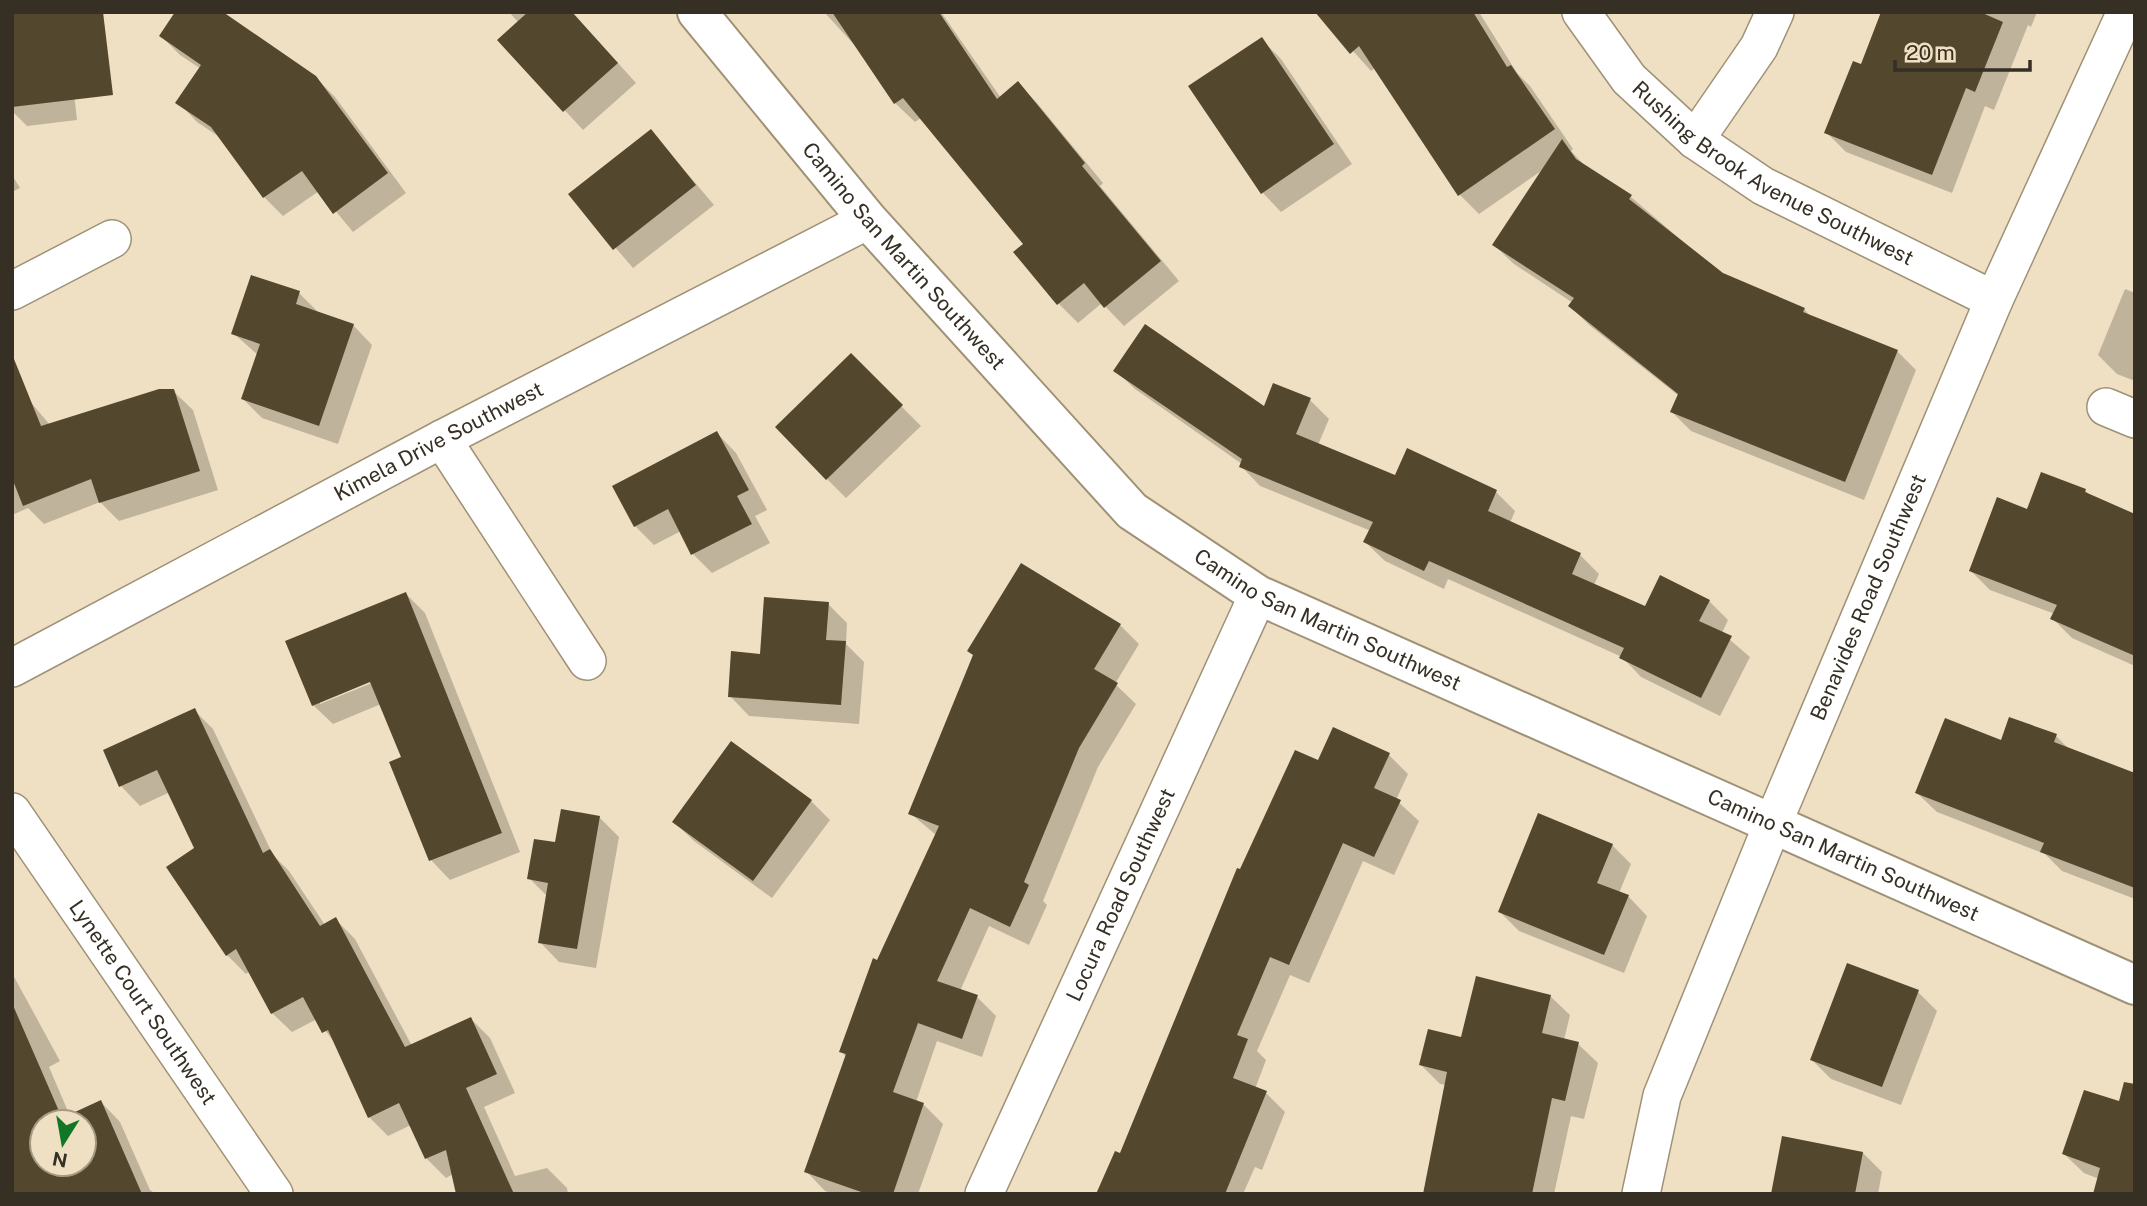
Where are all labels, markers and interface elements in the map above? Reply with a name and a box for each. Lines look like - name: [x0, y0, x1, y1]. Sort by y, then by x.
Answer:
- scale bar: [1895, 28, 2030, 72]
- text: 20 m: [1906, 40, 1955, 65]
- street label: Rushing Brook Avenue Southwest: [1627, 76, 1918, 270]
- street label: Camino San Martin Southwest: [797, 137, 1011, 375]
- street label: Kimela Drive Southwest: [330, 376, 547, 506]
- street label: Benavides Road Southwest: [1805, 470, 1931, 724]
- street label: Camino San Martin Southwest: [1190, 543, 1465, 696]
- street label: Camino San Martin Southwest: [1704, 783, 1983, 926]
- street label: Locura Road Southwest: [1061, 784, 1180, 1005]
- street label: Lynette Court Southwest: [64, 895, 222, 1109]
- north arrow: [28, 1108, 98, 1178]
- text: N: [50, 1147, 69, 1172]

